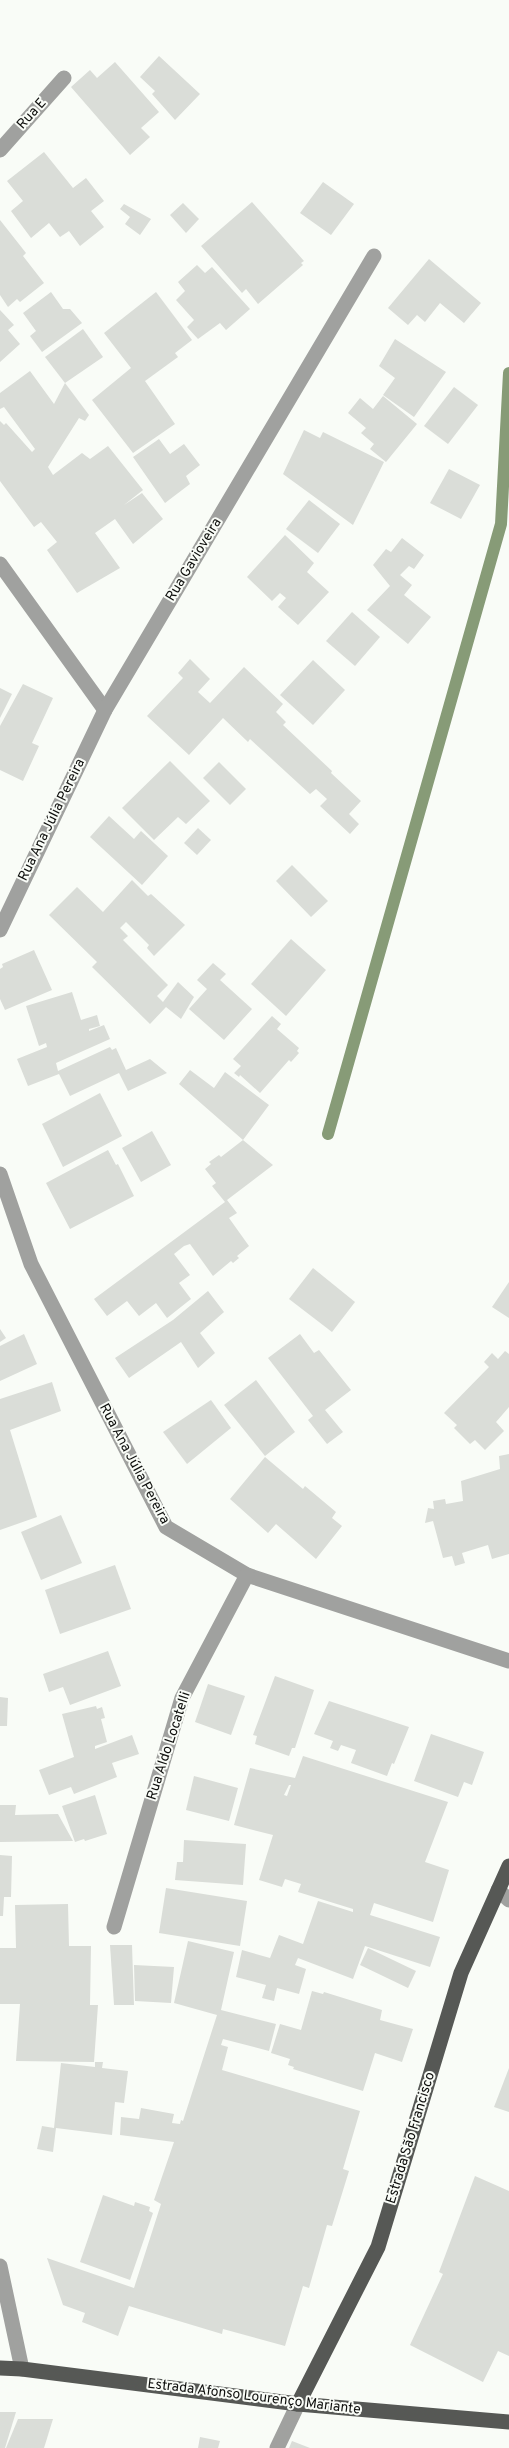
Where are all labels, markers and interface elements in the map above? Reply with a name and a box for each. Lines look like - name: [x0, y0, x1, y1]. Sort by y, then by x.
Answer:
- street label: Rua E: [14, 95, 50, 133]
- street label: Rua Gavioveira: [163, 515, 225, 605]
- street label: Rua Ana Júlia Pereira: [15, 756, 89, 884]
- street label: Rua Ana Júlia Pereira: [95, 1401, 173, 1527]
- street label: Rua Aldo Locatelli: [143, 1690, 195, 1802]
- street label: Estrada São Francisco: [383, 2070, 439, 2206]
- street label: Estrada Afonso Lourenço Mariante: [146, 2375, 362, 2419]

